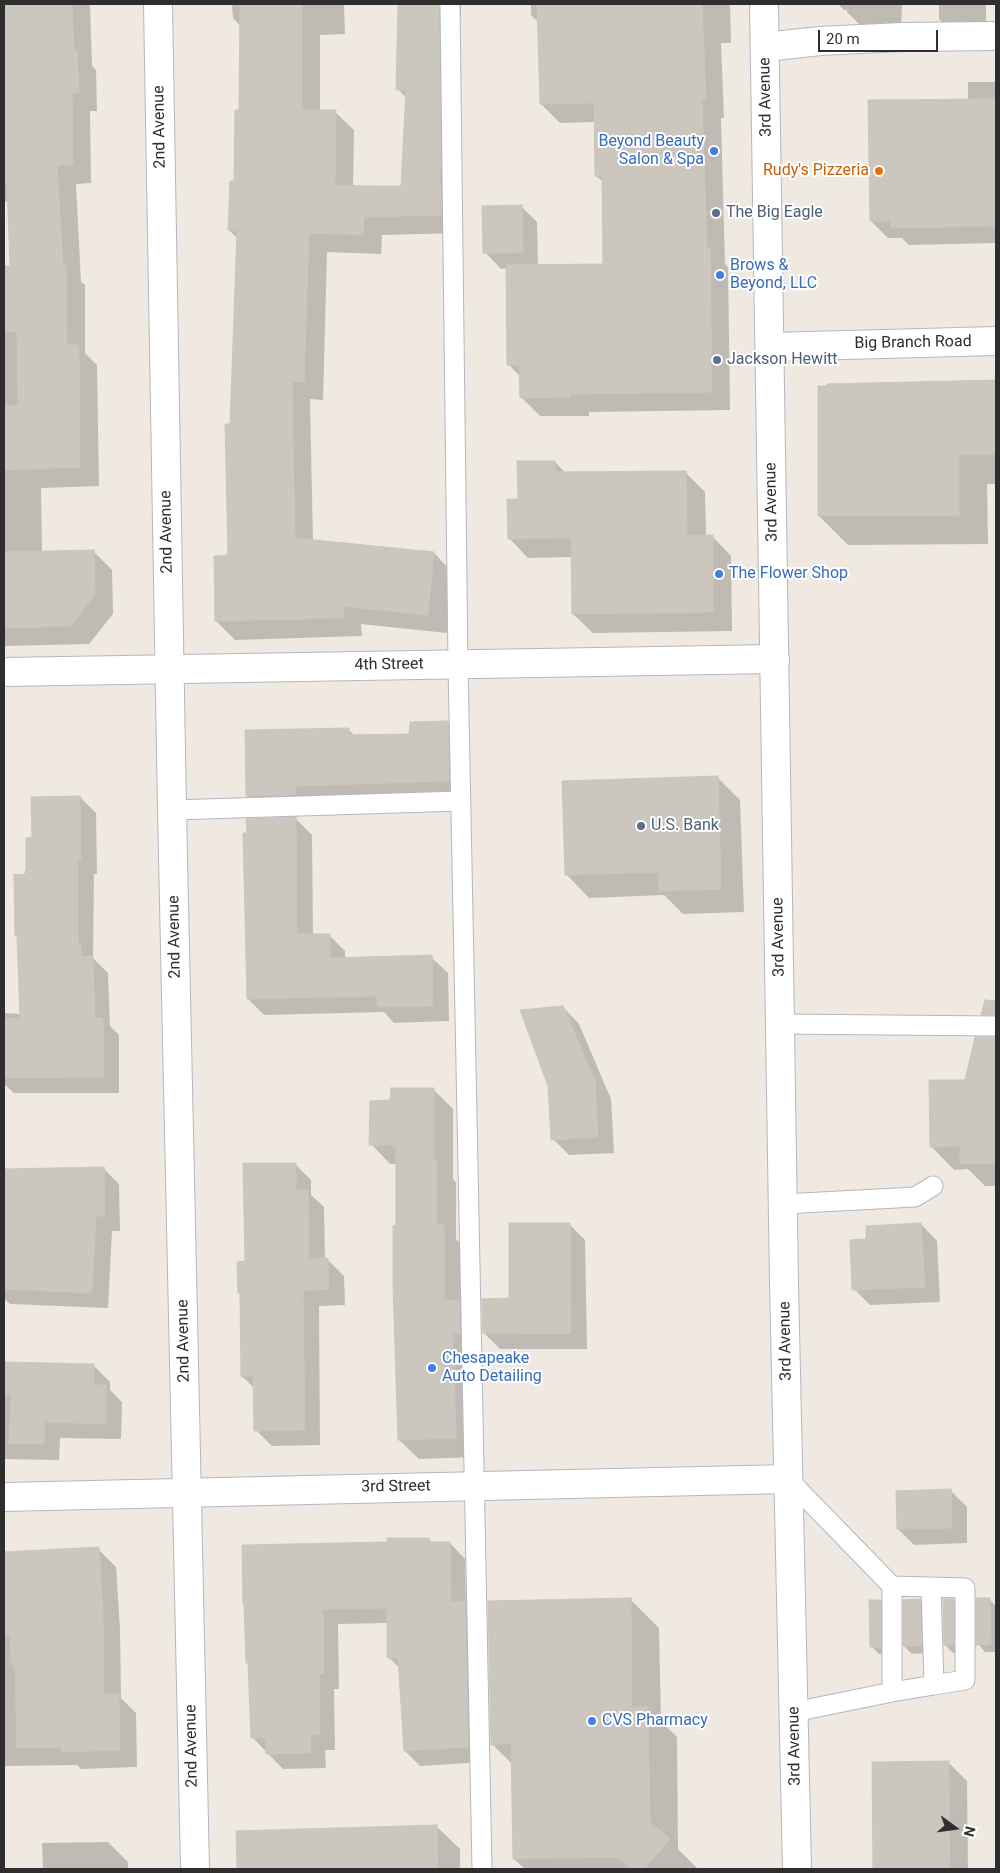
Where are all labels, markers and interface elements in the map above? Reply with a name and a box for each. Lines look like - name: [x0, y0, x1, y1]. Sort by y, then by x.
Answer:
- scale bar: [820, 20, 940, 52]
- text: 20 m: [826, 30, 860, 48]
- street label: 3rd Avenue: [756, 57, 776, 137]
- street label: 2nd Avenue: [150, 85, 170, 169]
- place label: Beyond Beauty Salon & Spa: [598, 132, 704, 170]
- marker: Beyond Beauty Salon & Spa: [708, 145, 720, 157]
- place label: Rudy's Pizzeria: [763, 161, 869, 181]
- marker: Rudy's Pizzeria: [873, 165, 885, 177]
- place label: The Big Eagle: [726, 203, 823, 223]
- marker: The Big Eagle: [710, 207, 722, 219]
- place label: Brows & Beyond, LLC: [730, 256, 817, 294]
- marker: Brows & Beyond, LLC: [714, 269, 726, 281]
- street label: Big Branch Road: [854, 332, 972, 354]
- place label: Jackson Hewitt: [727, 350, 837, 370]
- marker: Jackson Hewitt: [711, 354, 723, 366]
- street label: 3rd Avenue: [762, 462, 782, 542]
- street label: 2nd Avenue: [157, 490, 177, 574]
- place label: The Flower Shop: [729, 564, 848, 584]
- marker: The Flower Shop: [713, 568, 725, 580]
- street label: 4th Street: [354, 655, 424, 675]
- place label: U.S. Bank: [651, 816, 719, 836]
- marker: U.S. Bank: [635, 820, 647, 832]
- street label: 2nd Avenue: [165, 895, 185, 979]
- street label: 3rd Avenue: [769, 897, 789, 977]
- street label: 2nd Avenue: [174, 1299, 194, 1383]
- street label: 3rd Avenue: [776, 1301, 796, 1381]
- place label: Chesapeake Auto Detailing: [442, 1349, 542, 1387]
- marker: Chesapeake Auto Detailing: [426, 1362, 438, 1374]
- street label: 3rd Street: [361, 1477, 431, 1497]
- street label: 2nd Avenue: [182, 1704, 202, 1788]
- street label: 3rd Avenue: [785, 1706, 805, 1786]
- place label: CVS Pharmacy: [602, 1711, 708, 1731]
- marker: CVS Pharmacy: [586, 1715, 598, 1727]
- north arrow: [930, 1803, 980, 1853]
- text: N: [961, 1825, 979, 1838]

